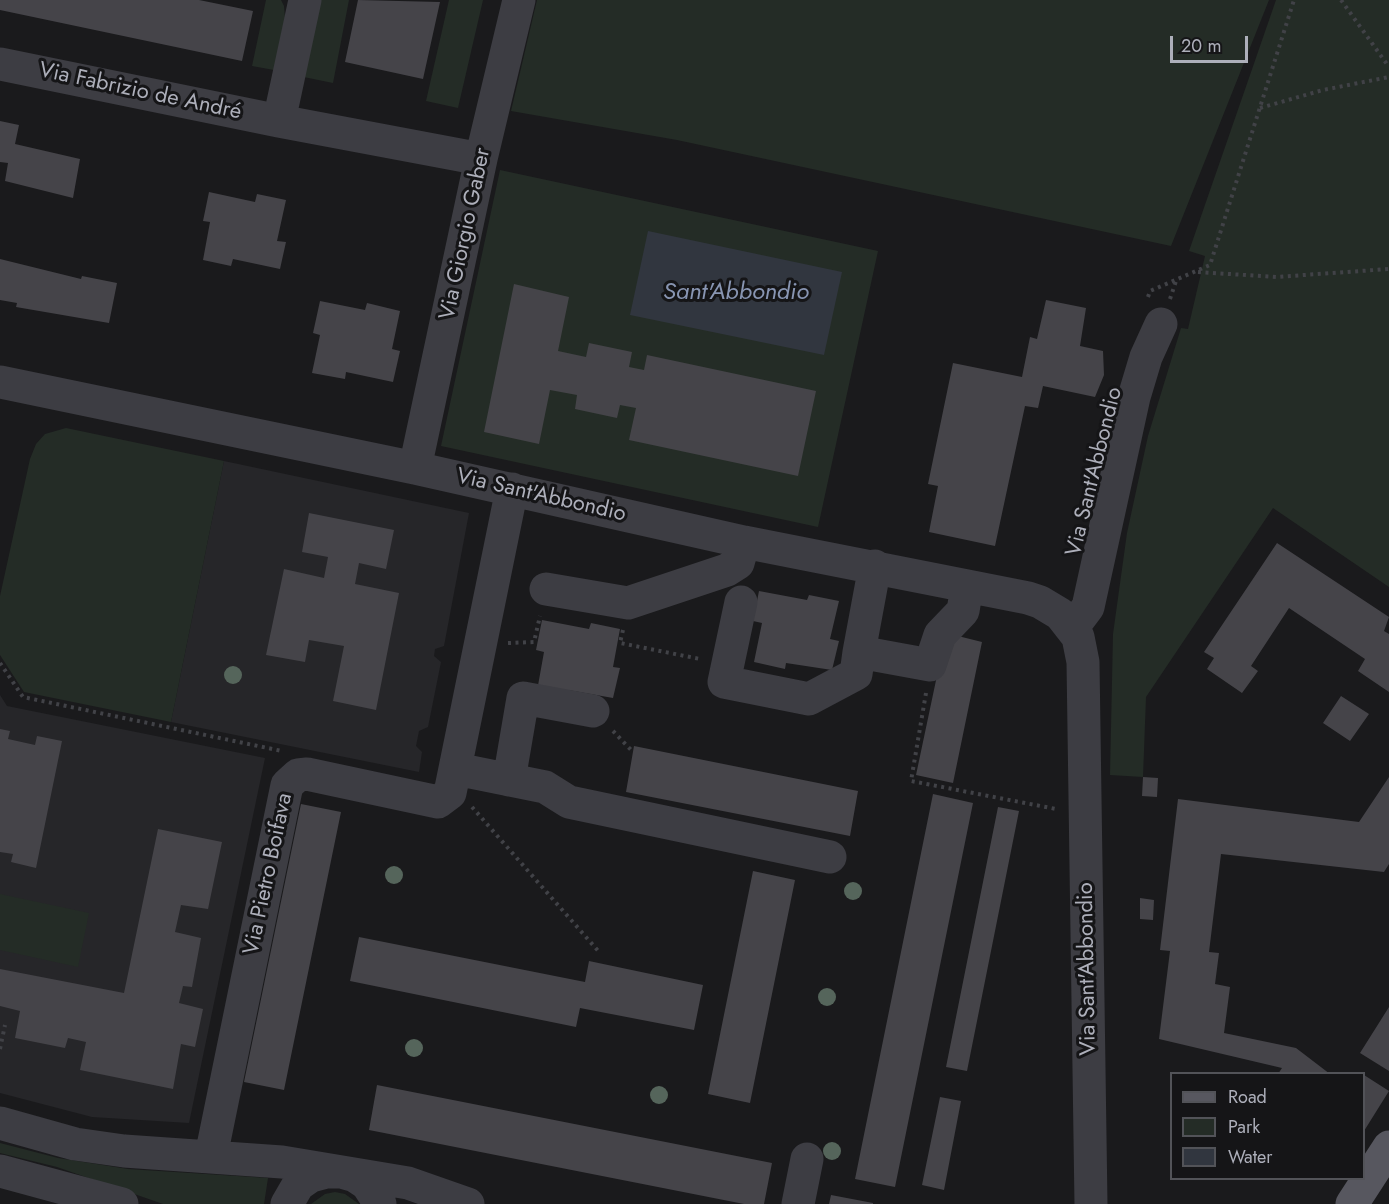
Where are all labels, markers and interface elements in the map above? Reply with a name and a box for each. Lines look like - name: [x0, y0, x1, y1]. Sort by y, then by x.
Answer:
- scale bar: [1173, 24, 1251, 62]
- text: 20 m: [1181, 33, 1221, 59]
- street label: Via Fabrizio de André: [36, 58, 244, 126]
- street label: Via Giorgio Gaber: [435, 146, 497, 322]
- water label: Sant'Abbondio: [663, 279, 809, 307]
- street label: Via Sant'Abbondio: [1061, 385, 1129, 559]
- street label: Via Sant'Abbondio: [454, 464, 628, 528]
- street label: Via Pietro Boifava: [239, 791, 299, 957]
- street label: Via Sant'Abbondio: [1073, 882, 1103, 1056]
- legend: [1170, 1072, 1365, 1180]
- text: Road: [1228, 1084, 1267, 1110]
- text: Park: [1228, 1114, 1260, 1140]
- text: Water: [1228, 1144, 1272, 1170]

